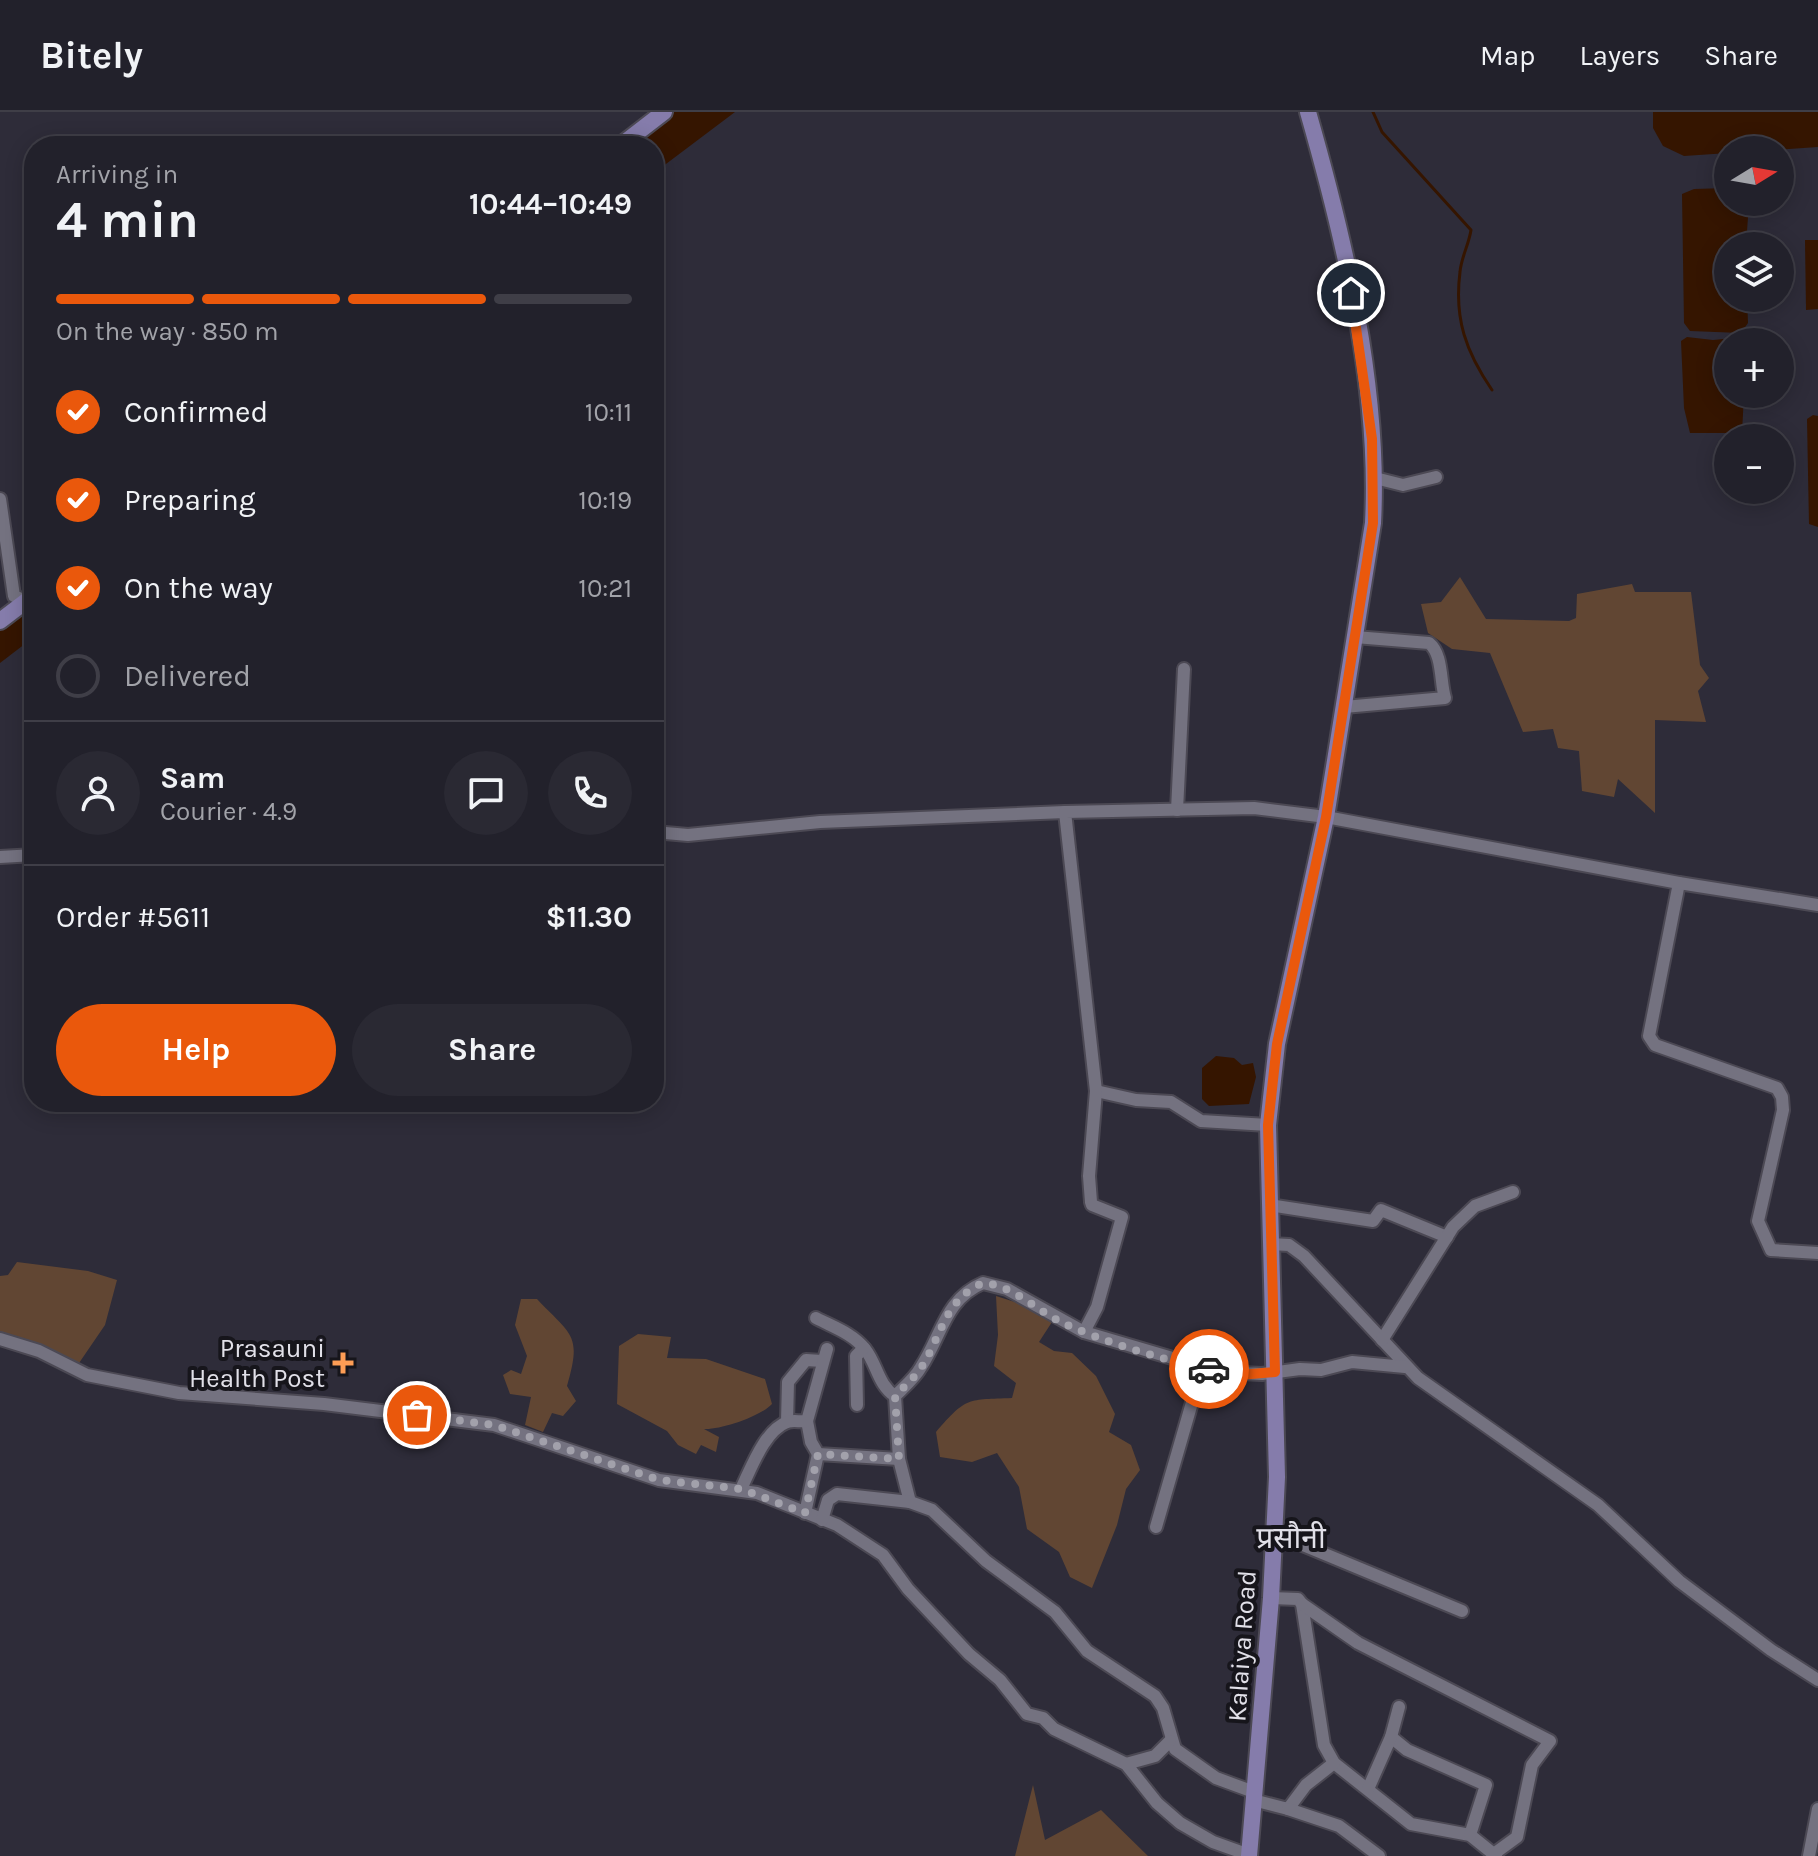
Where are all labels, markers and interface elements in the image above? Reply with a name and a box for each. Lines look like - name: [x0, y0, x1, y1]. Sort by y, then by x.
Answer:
- text: Bitely: [40, 33, 143, 78]
- text: Map: [1480, 39, 1535, 72]
- text: Layers: [1579, 39, 1660, 72]
- text: Share: [1704, 39, 1778, 72]
- north arrow: [1714, 136, 1794, 216]
- map controls: [1714, 136, 1794, 504]
- text: Arriving in: [56, 159, 178, 190]
- text: 10:44–10:49: [469, 186, 632, 222]
- text: 4 min: [56, 189, 199, 250]
- button: layers: [1714, 232, 1794, 312]
- pin: [1317, 259, 1385, 327]
- icon: home: [1329, 271, 1373, 315]
- text: On the way · 850 m: [56, 316, 278, 347]
- button: +: [1714, 328, 1794, 408]
- icon: check: [56, 390, 100, 434]
- text: Confirmed: [124, 394, 268, 430]
- text: 10:11: [585, 397, 632, 428]
- button: −: [1714, 424, 1794, 504]
- icon: check: [56, 478, 100, 522]
- text: Preparing: [124, 482, 256, 518]
- text: 10:19: [578, 485, 632, 516]
- icon: check: [56, 566, 100, 610]
- text: On the way: [124, 570, 273, 606]
- text: 10:21: [578, 573, 632, 604]
- text: Delivered: [124, 658, 251, 694]
- button: person: [56, 751, 140, 835]
- button: chat: [444, 751, 528, 835]
- button: phone: [548, 751, 632, 835]
- text: Sam: [160, 760, 225, 796]
- text: Courier · 4.9: [160, 796, 297, 827]
- text: Order #5611: [56, 899, 210, 935]
- text: $11.30: [546, 899, 632, 935]
- button: Help: [56, 1004, 336, 1096]
- button: Share: [352, 1004, 632, 1096]
- courier: [1169, 1329, 1249, 1409]
- place label: Prasauni Health Post: [189, 1333, 325, 1394]
- icon: car: [1187, 1347, 1231, 1391]
- marker: Prasauni Health Post: [332, 1352, 354, 1374]
- pin: [383, 1381, 451, 1449]
- icon: bag: [395, 1393, 439, 1437]
- district label: प्रसौनी: [1256, 1520, 1327, 1556]
- street label: Kalaiya Road: [1221, 1569, 1263, 1723]

